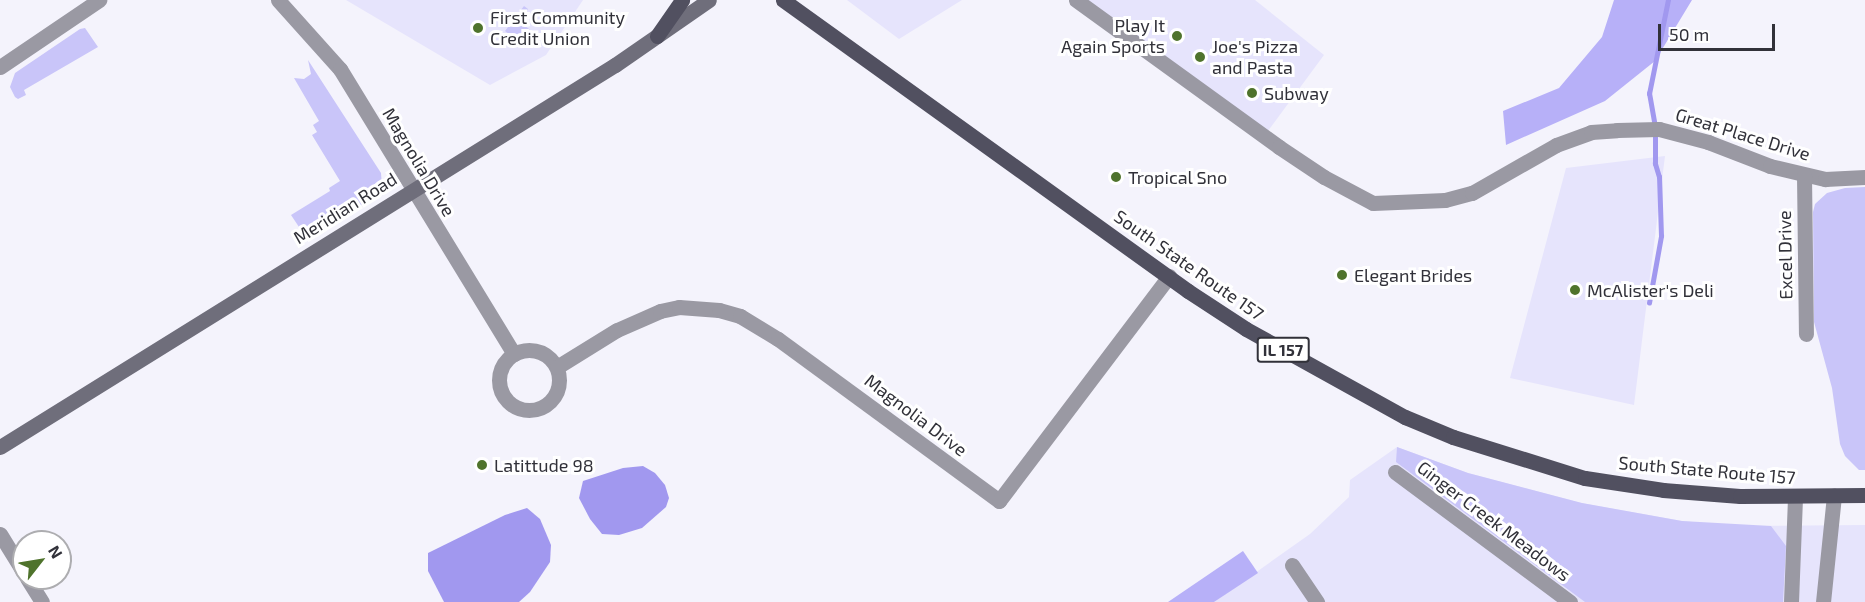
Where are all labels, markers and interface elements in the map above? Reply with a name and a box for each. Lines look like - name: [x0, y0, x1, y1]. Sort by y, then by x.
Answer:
- place label: First Community Credit Union: [490, 7, 625, 50]
- scale bar: [1661, 12, 1778, 50]
- place label: Play It Again Sports: [1061, 15, 1165, 57]
- marker: First Community Credit Union: [471, 21, 485, 35]
- text: 50 m: [1669, 23, 1709, 45]
- marker: Play It Again Sports: [1170, 29, 1184, 43]
- place label: Joe's Pizza and Pasta: [1212, 36, 1298, 78]
- marker: Joe's Pizza and Pasta: [1193, 50, 1207, 64]
- place label: Subway: [1264, 82, 1329, 104]
- marker: Subway: [1245, 86, 1259, 100]
- street label: Great Place Drive: [1673, 103, 1813, 165]
- street label: Magnolia Drive: [378, 104, 460, 220]
- place label: Tropical Sno: [1128, 166, 1228, 188]
- street label: Meridian Road: [289, 168, 401, 248]
- marker: Tropical Sno: [1109, 170, 1123, 184]
- street label: South State Route 157: [1110, 205, 1268, 325]
- street label: Excel Drive: [1773, 210, 1797, 300]
- place label: Elegant Brides: [1354, 264, 1472, 286]
- marker: Elegant Brides: [1335, 268, 1349, 282]
- place label: McAlister's Deli: [1587, 279, 1714, 301]
- marker: McAlister's Deli: [1568, 283, 1582, 297]
- road number: IL 157: [1256, 337, 1310, 363]
- street label: Magnolia Drive: [860, 369, 972, 461]
- street label: South State Route 157: [1618, 452, 1796, 488]
- place label: Latittude 98: [494, 454, 594, 476]
- street label: Ginger Creek Meadows: [1413, 456, 1575, 586]
- marker: Latittude 98: [475, 458, 489, 472]
- north arrow: [12, 530, 72, 590]
- text: N: [45, 542, 67, 561]

